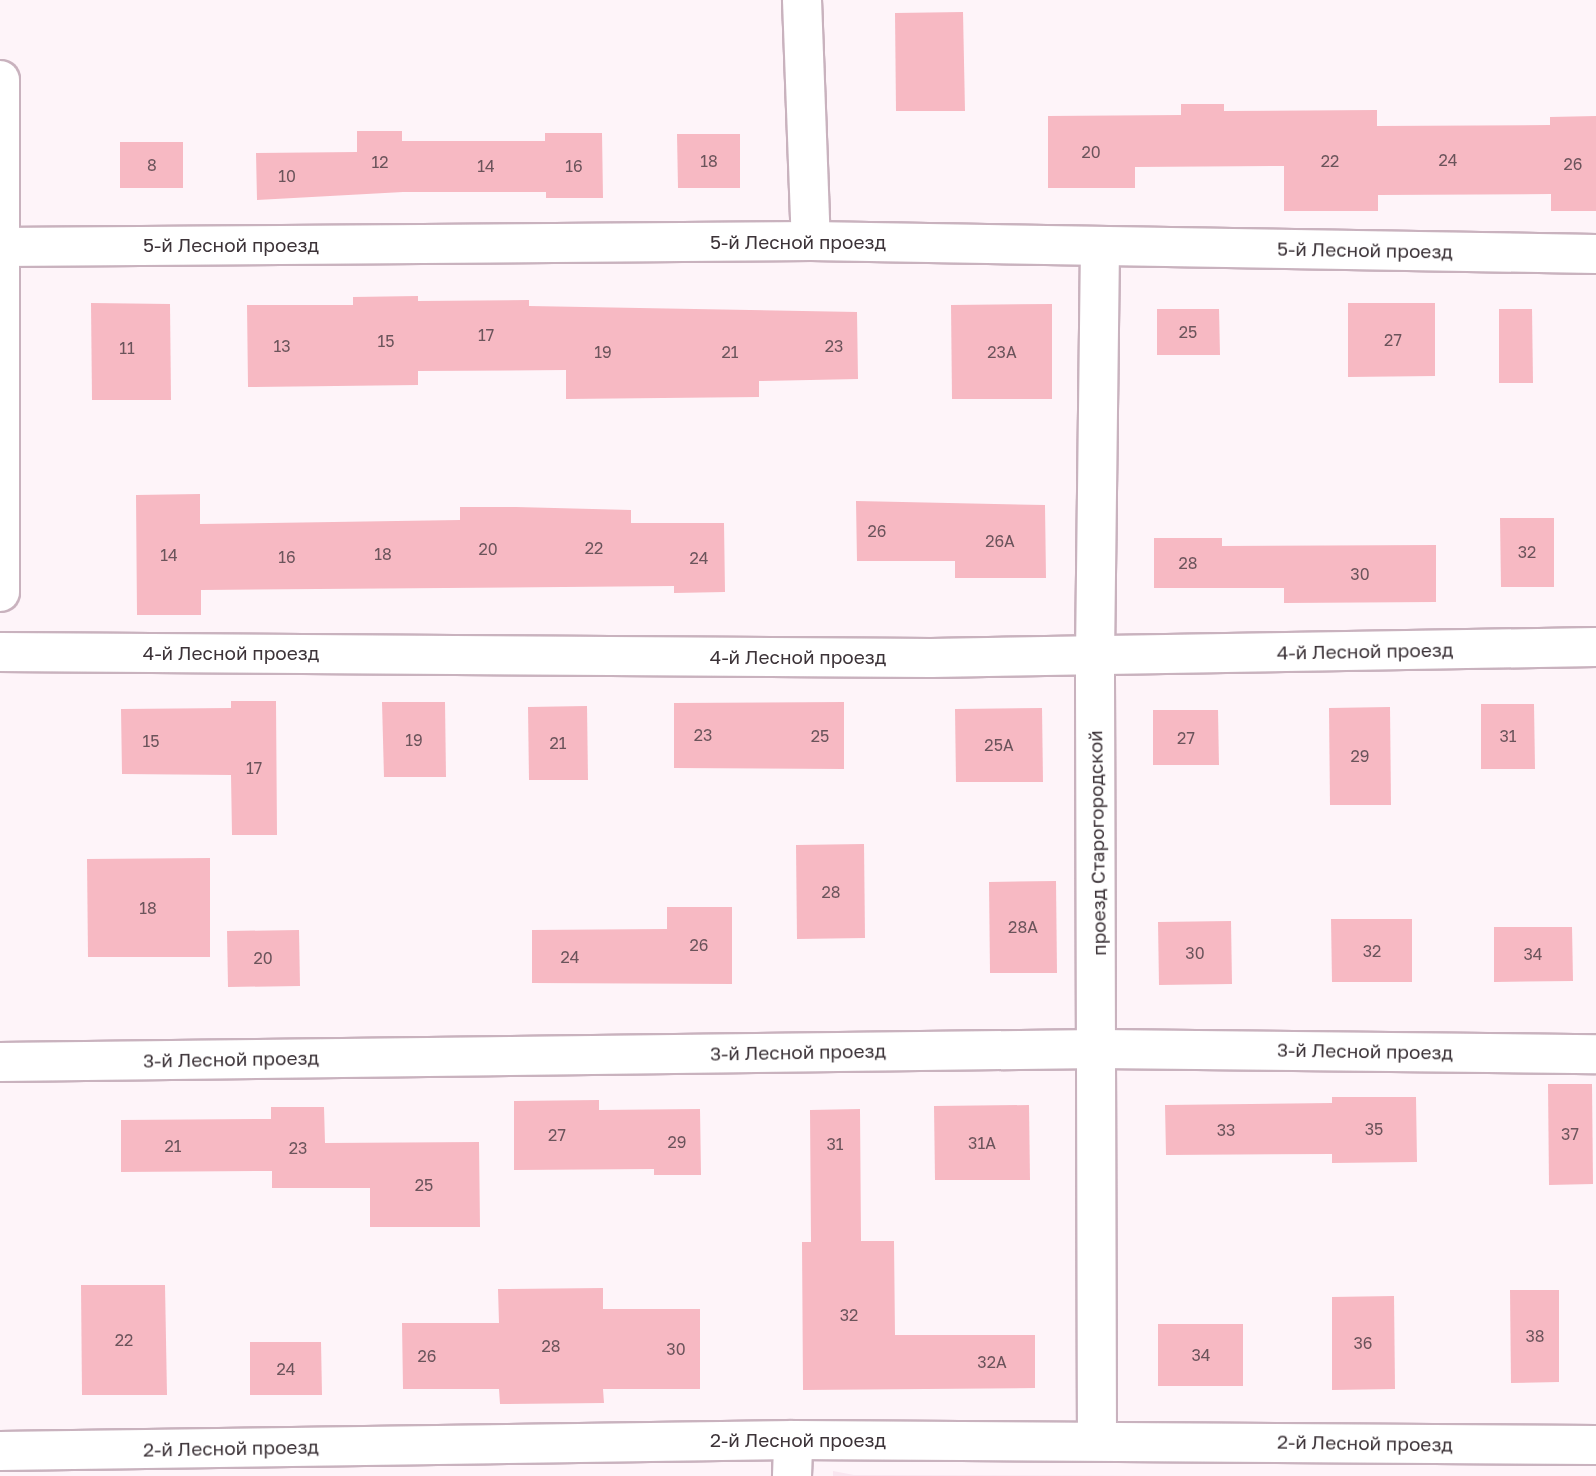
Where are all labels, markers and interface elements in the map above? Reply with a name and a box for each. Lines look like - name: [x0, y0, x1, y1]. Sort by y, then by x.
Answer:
- house number: 20: [1081, 142, 1101, 162]
- house number: 24: [1438, 150, 1458, 170]
- house number: 18: [700, 151, 718, 171]
- house number: 22: [1321, 151, 1339, 171]
- house number: 12: [371, 152, 389, 172]
- house number: 26: [1564, 154, 1582, 174]
- house number: 8: [147, 155, 157, 175]
- house number: 14: [477, 156, 495, 176]
- house number: 16: [565, 156, 583, 176]
- house number: 10: [278, 166, 296, 186]
- street label: 5-й Лесной проезд: [710, 231, 886, 253]
- street label: 5-й Лесной проезд: [143, 234, 319, 256]
- street label: 5-й Лесной проезд: [1277, 237, 1453, 263]
- house number: 25: [1179, 322, 1197, 342]
- house number: 17: [478, 325, 494, 345]
- house number: 27: [1384, 330, 1402, 350]
- house number: 15: [377, 331, 395, 351]
- house number: 13: [273, 336, 291, 356]
- house number: 23: [825, 336, 843, 356]
- house number: 11: [119, 338, 135, 358]
- house number: 19: [594, 342, 612, 362]
- house number: 21: [721, 342, 739, 362]
- house number: 23А: [987, 342, 1017, 362]
- house number: 26: [868, 521, 886, 541]
- house number: 26А: [985, 531, 1015, 551]
- house number: 22: [585, 538, 603, 558]
- house number: 20: [478, 539, 498, 559]
- house number: 32: [1518, 542, 1536, 562]
- house number: 18: [374, 544, 392, 564]
- house number: 14: [160, 545, 178, 565]
- house number: 16: [278, 547, 296, 567]
- house number: 24: [689, 548, 709, 568]
- house number: 28: [1178, 553, 1198, 573]
- house number: 30: [1350, 564, 1370, 584]
- street label: 4-й Лесной проезд: [1277, 638, 1453, 664]
- street label: 4-й Лесной проезд: [143, 642, 319, 664]
- street label: 4-й Лесной проезд: [710, 646, 886, 668]
- house number: 23: [694, 725, 712, 745]
- house number: 25: [811, 726, 829, 746]
- house number: 31: [1499, 726, 1517, 746]
- house number: 27: [1177, 728, 1195, 748]
- house number: 19: [405, 730, 423, 750]
- street label: проезд Старогородской: [1084, 730, 1110, 956]
- house number: 15: [142, 731, 160, 751]
- house number: 21: [549, 733, 567, 753]
- house number: 25А: [984, 735, 1014, 755]
- house number: 29: [1351, 746, 1369, 766]
- house number: 17: [246, 758, 262, 778]
- house number: 28: [821, 882, 841, 902]
- house number: 18: [139, 898, 157, 918]
- house number: 28А: [1008, 917, 1038, 937]
- house number: 26: [690, 935, 708, 955]
- house number: 32: [1363, 941, 1381, 961]
- house number: 30: [1185, 943, 1205, 963]
- house number: 34: [1523, 944, 1543, 964]
- house number: 24: [560, 947, 580, 967]
- house number: 20: [253, 948, 273, 968]
- street label: 3-й Лесной проезд: [1277, 1038, 1453, 1064]
- street label: 3-й Лесной проезд: [710, 1039, 886, 1065]
- street label: 3-й Лесной проезд: [143, 1046, 319, 1072]
- house number: 35: [1365, 1119, 1383, 1139]
- house number: 33: [1217, 1120, 1235, 1140]
- house number: 37: [1561, 1124, 1579, 1144]
- house number: 27: [548, 1125, 566, 1145]
- house number: 29: [668, 1132, 686, 1152]
- house number: 31А: [968, 1133, 996, 1153]
- house number: 31: [826, 1134, 844, 1154]
- house number: 21: [164, 1136, 182, 1156]
- house number: 23: [289, 1138, 307, 1158]
- house number: 25: [415, 1175, 433, 1195]
- house number: 32: [840, 1305, 858, 1325]
- house number: 38: [1525, 1326, 1545, 1346]
- house number: 22: [115, 1330, 133, 1350]
- house number: 36: [1353, 1333, 1373, 1353]
- house number: 28: [541, 1336, 561, 1356]
- house number: 30: [666, 1339, 686, 1359]
- house number: 34: [1191, 1345, 1211, 1365]
- house number: 26: [418, 1346, 436, 1366]
- house number: 32А: [977, 1352, 1007, 1372]
- house number: 24: [276, 1359, 296, 1379]
- street label: 2-й Лесной проезд: [710, 1429, 886, 1451]
- street label: 2-й Лесной проезд: [1277, 1430, 1453, 1456]
- street label: 2-й Лесной проезд: [143, 1435, 319, 1461]

